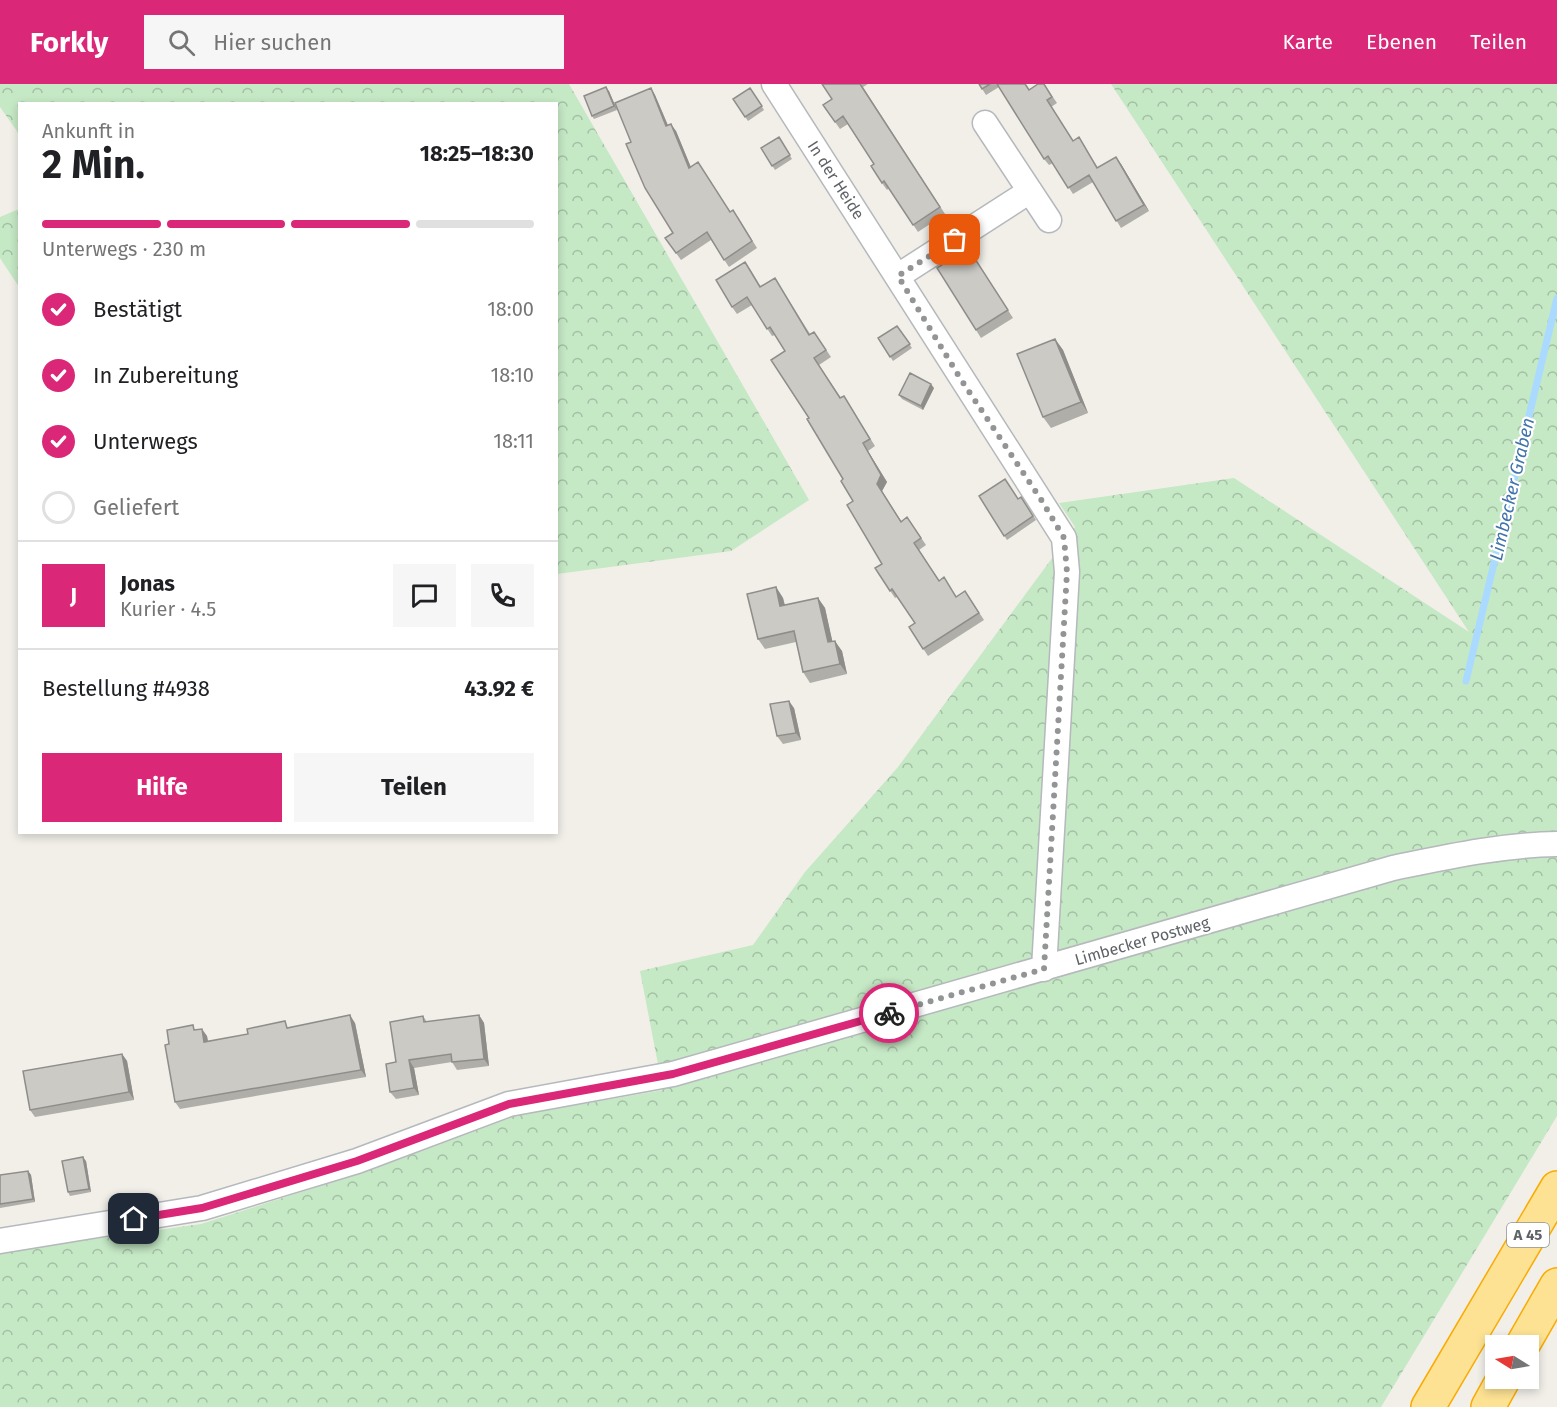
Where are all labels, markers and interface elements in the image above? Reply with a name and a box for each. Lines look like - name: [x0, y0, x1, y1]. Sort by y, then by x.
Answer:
- search box: [144, 15, 564, 69]
- text: Forkly: [30, 26, 108, 59]
- icon: search: [165, 26, 198, 59]
- text: Hier suchen: [213, 29, 332, 56]
- text: Karte: [1282, 29, 1333, 55]
- text: Ebenen: [1366, 29, 1437, 55]
- text: Teilen: [1470, 29, 1527, 55]
- text: Ankunft in: [42, 119, 135, 143]
- street label: In der Heide: [804, 137, 868, 223]
- text: 18:25–18:30: [420, 140, 534, 167]
- text: 2 Min.: [42, 142, 145, 188]
- pin: [929, 214, 980, 265]
- icon: bag: [938, 223, 971, 256]
- text: Unterwegs · 230 m: [42, 237, 206, 261]
- icon: check: [42, 293, 75, 326]
- text: Bestätigt: [93, 296, 182, 323]
- text: 18:00: [487, 297, 534, 321]
- icon: check: [42, 359, 75, 392]
- text: In Zubereitung: [93, 362, 238, 389]
- text: 18:10: [491, 363, 534, 387]
- water label: Limbecker Graben: [1485, 415, 1539, 563]
- icon: check: [42, 425, 75, 458]
- text: Unterwegs: [93, 428, 198, 455]
- text: 18:11: [493, 429, 534, 453]
- text: Geliefert: [93, 494, 179, 521]
- button: chat: [393, 564, 456, 627]
- button: phone: [471, 564, 534, 627]
- text: Jonas: [120, 570, 175, 597]
- text: J: [70, 582, 77, 609]
- text: Kurier · 4.5: [120, 597, 216, 621]
- text: Bestellung #4938: [42, 675, 210, 702]
- text: 43.92 €: [464, 675, 534, 702]
- button: Hilfe: [42, 753, 282, 822]
- button: Teilen: [294, 753, 534, 822]
- street label: Limbecker Postweg: [1072, 913, 1212, 969]
- courier: [859, 983, 919, 1043]
- icon: bike: [873, 997, 906, 1030]
- pin: [108, 1193, 159, 1244]
- icon: home: [117, 1202, 150, 1235]
- road number: A 45: [1507, 1223, 1549, 1247]
- north arrow: [1485, 1335, 1539, 1389]
- map controls: [1485, 1335, 1539, 1389]

